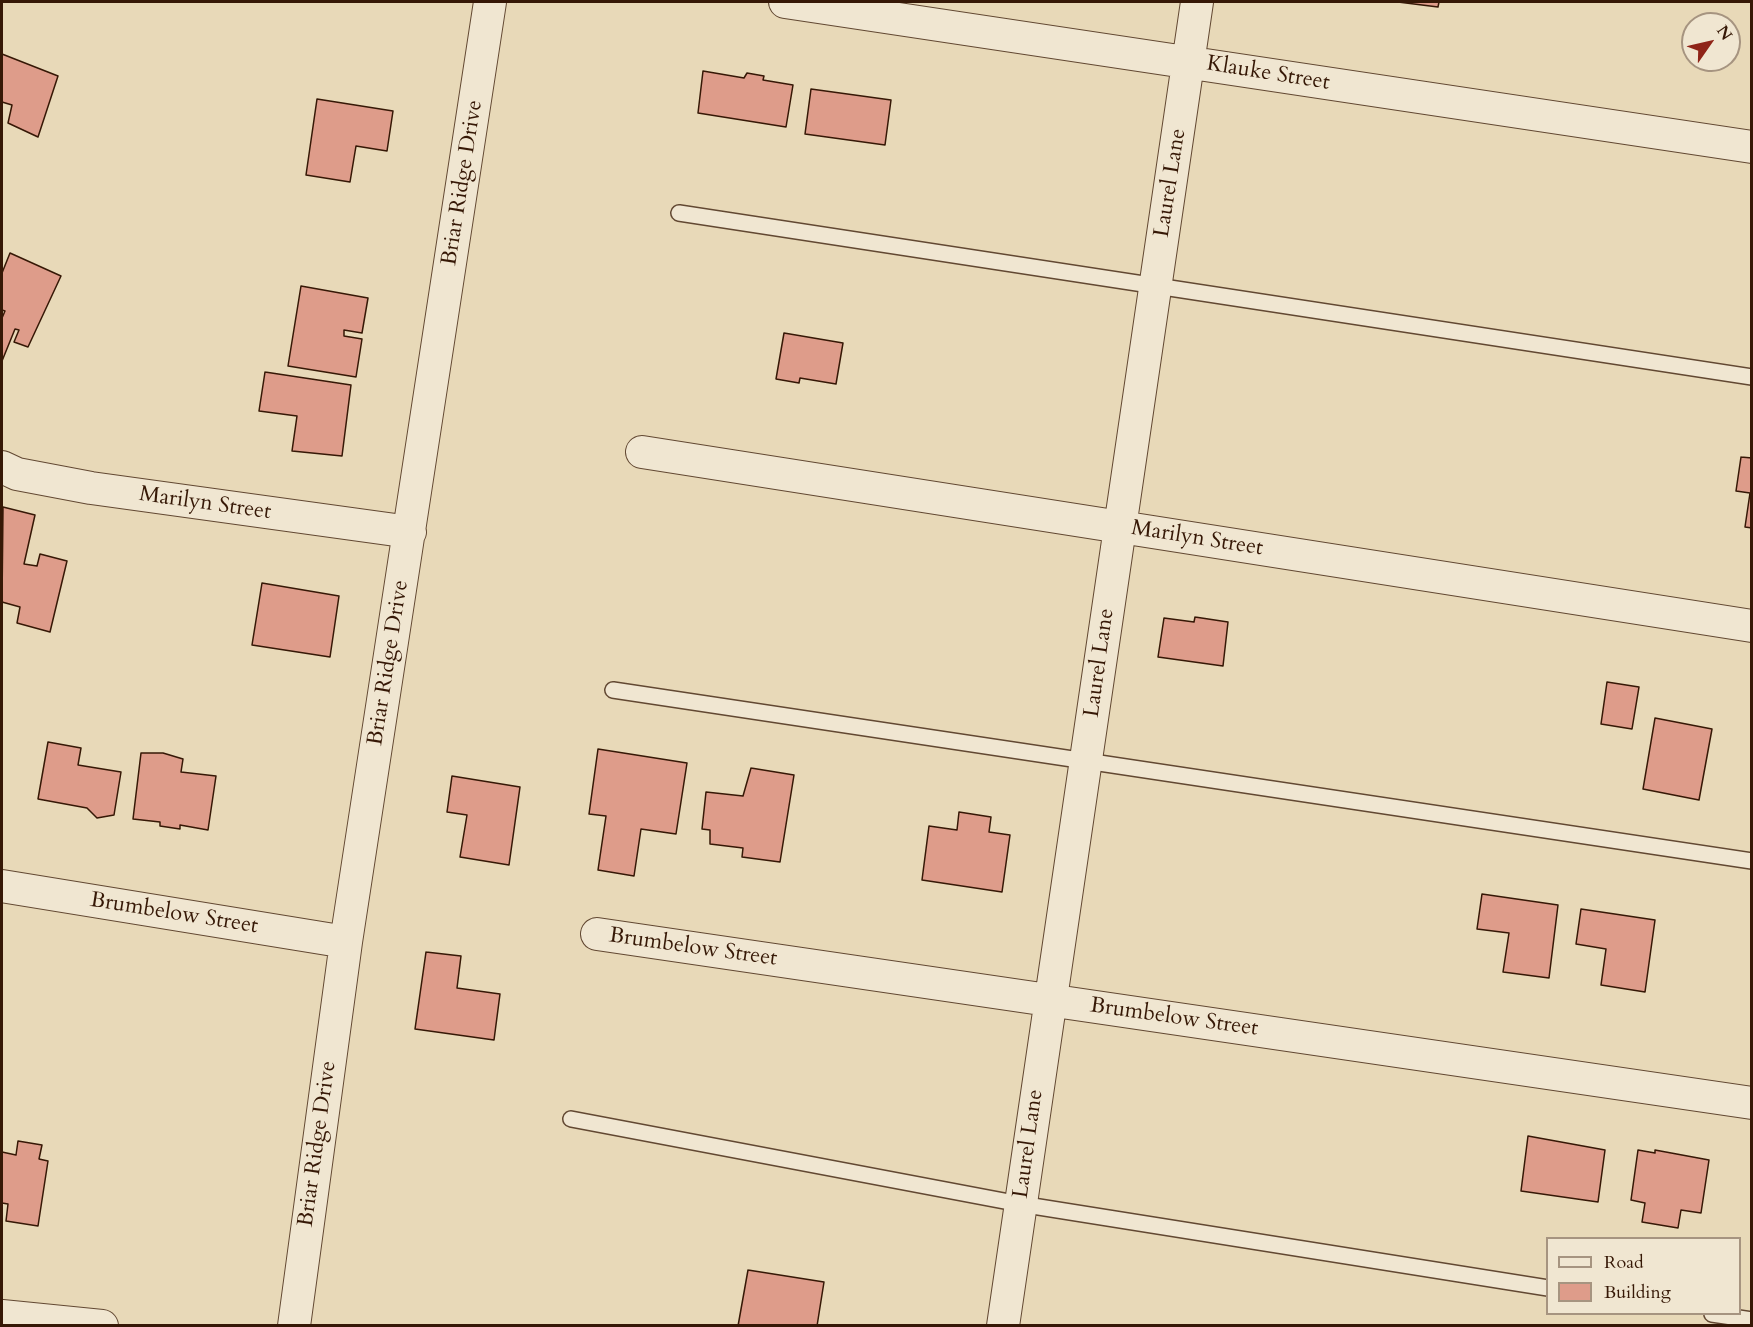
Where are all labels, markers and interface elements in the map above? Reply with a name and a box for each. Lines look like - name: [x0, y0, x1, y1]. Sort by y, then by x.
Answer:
- north arrow: [1681, 12, 1741, 72]
- text: N: [1711, 21, 1737, 45]
- street label: Klauke Street: [1205, 51, 1331, 97]
- street label: Briar Ridge Drive: [437, 98, 489, 268]
- street label: Laurel Lane: [1149, 127, 1193, 239]
- street label: Marilyn Street: [137, 482, 273, 526]
- street label: Marilyn Street: [1129, 516, 1265, 562]
- street label: Briar Ridge Drive: [363, 578, 415, 748]
- street label: Laurel Lane: [1079, 607, 1121, 719]
- street label: Brumbelow Street: [88, 888, 260, 940]
- street label: Brumbelow Street: [607, 923, 779, 973]
- street label: Brumbelow Street: [1088, 993, 1260, 1043]
- street label: Briar Ridge Drive: [293, 1059, 343, 1229]
- street label: Laurel Lane: [1008, 1088, 1050, 1200]
- legend: [1546, 1237, 1741, 1315]
- text: Road: [1604, 1250, 1644, 1275]
- text: Building: [1604, 1280, 1671, 1305]

